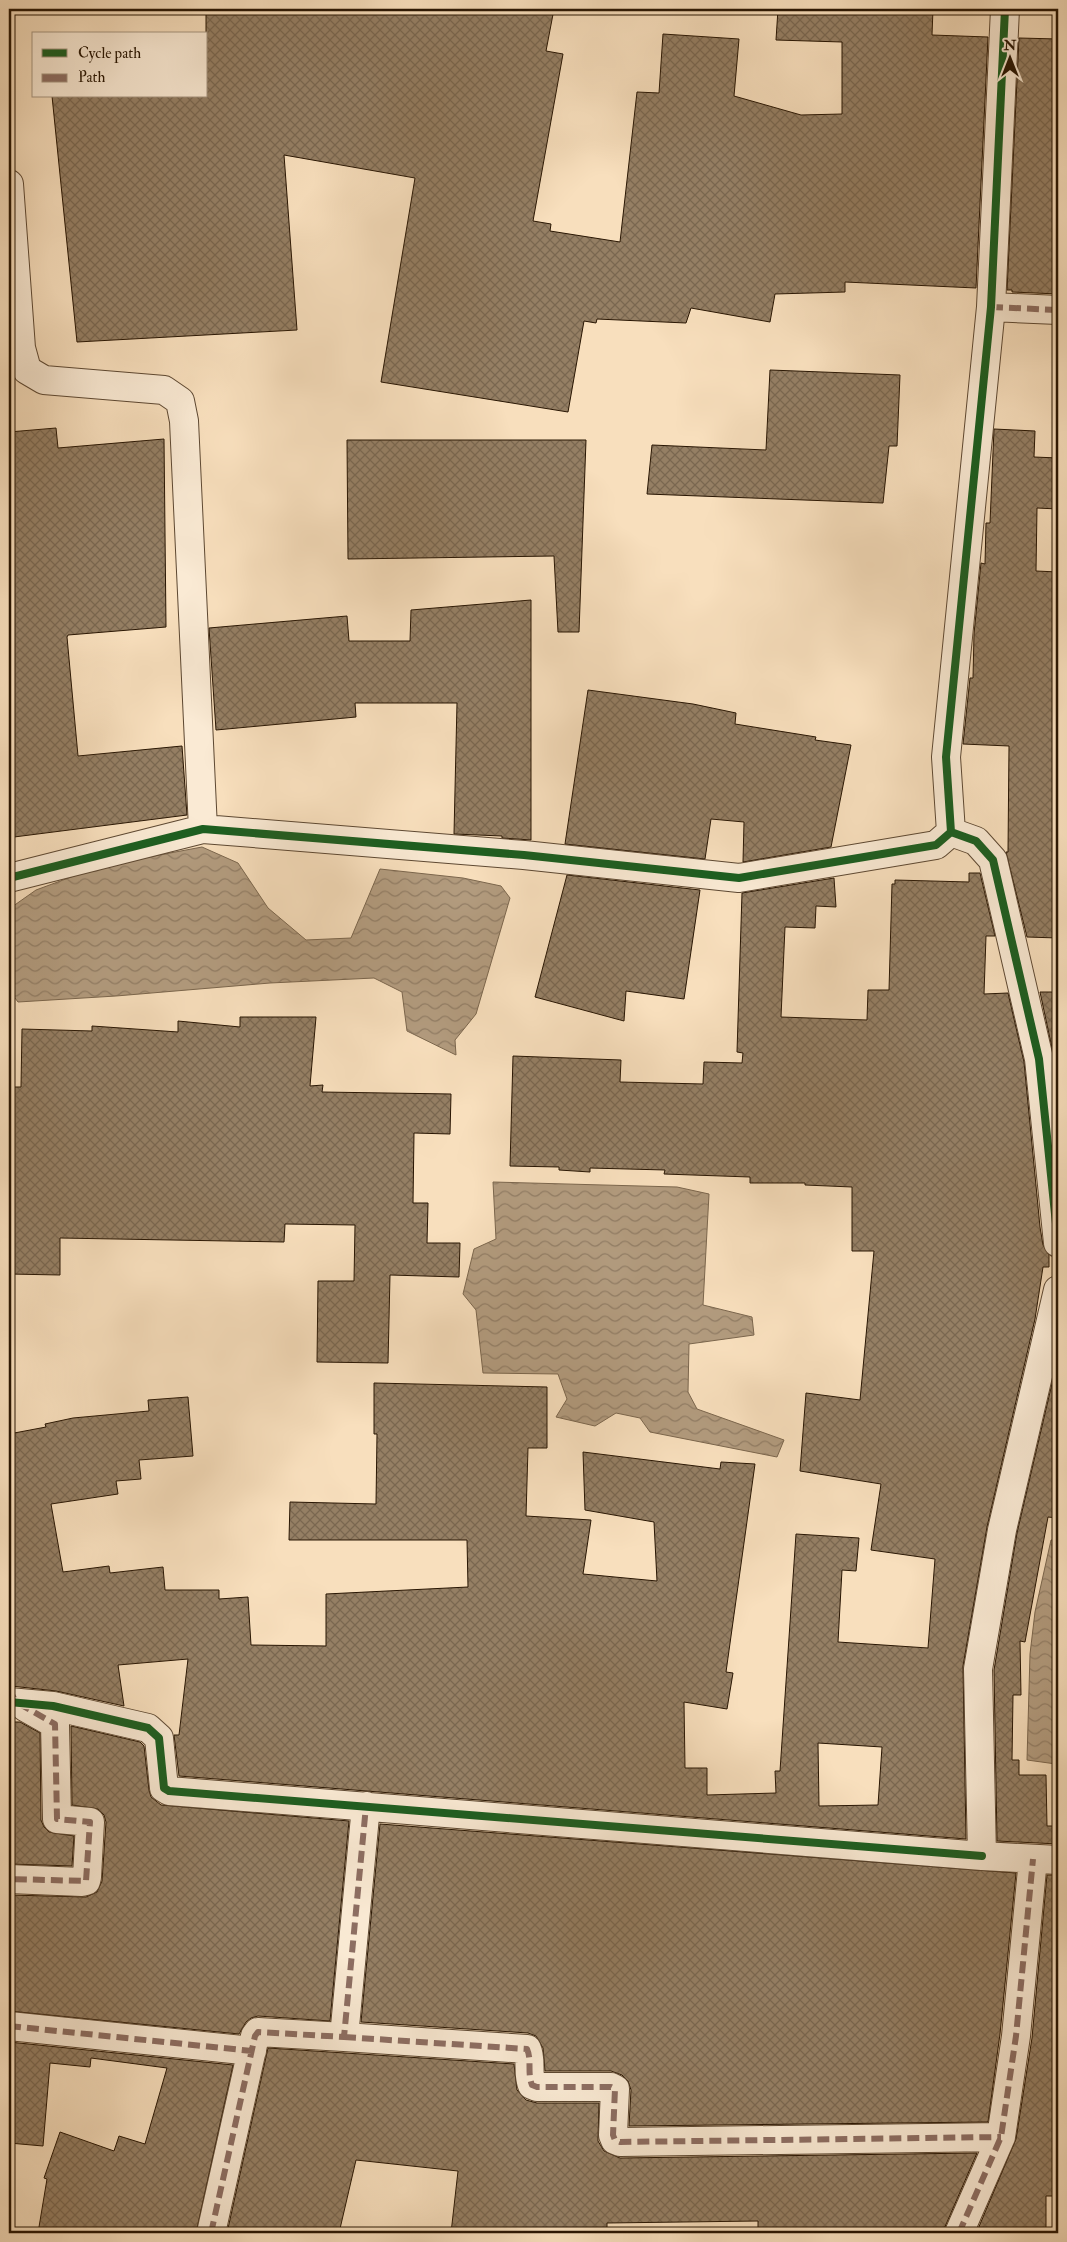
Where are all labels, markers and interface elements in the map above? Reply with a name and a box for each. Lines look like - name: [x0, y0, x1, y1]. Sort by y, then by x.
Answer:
- legend: [32, 32, 208, 98]
- north arrow: [984, 32, 1034, 82]
- text: N: [1003, 37, 1017, 54]
- text: Cycle path: [78, 44, 141, 64]
- text: Path: [78, 68, 105, 87]

